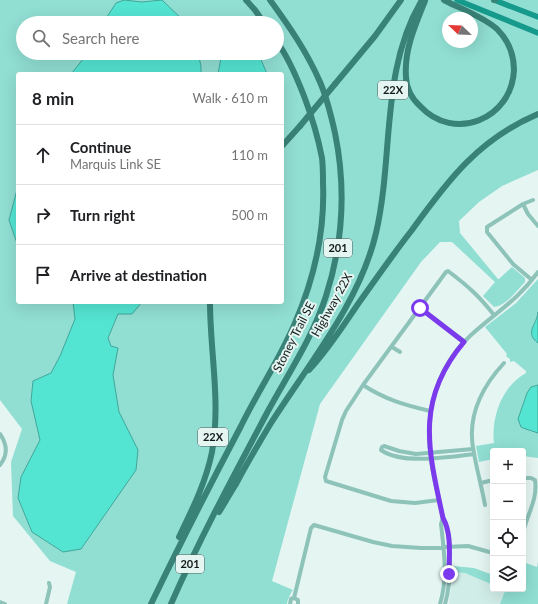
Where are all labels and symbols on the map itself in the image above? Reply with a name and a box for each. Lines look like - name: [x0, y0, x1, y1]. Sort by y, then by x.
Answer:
- north arrow: [442, 12, 478, 48]
- road number: 22X: [378, 81, 408, 99]
- road number: 201: [324, 239, 352, 257]
- street label: Highway 22X: [308, 270, 355, 339]
- street label: Stoney Trail SE: [269, 299, 318, 374]
- route start: [411, 299, 429, 317]
- road number: 22X: [198, 428, 228, 446]
- road number: 201: [176, 555, 204, 573]
- route end: [440, 565, 458, 583]

